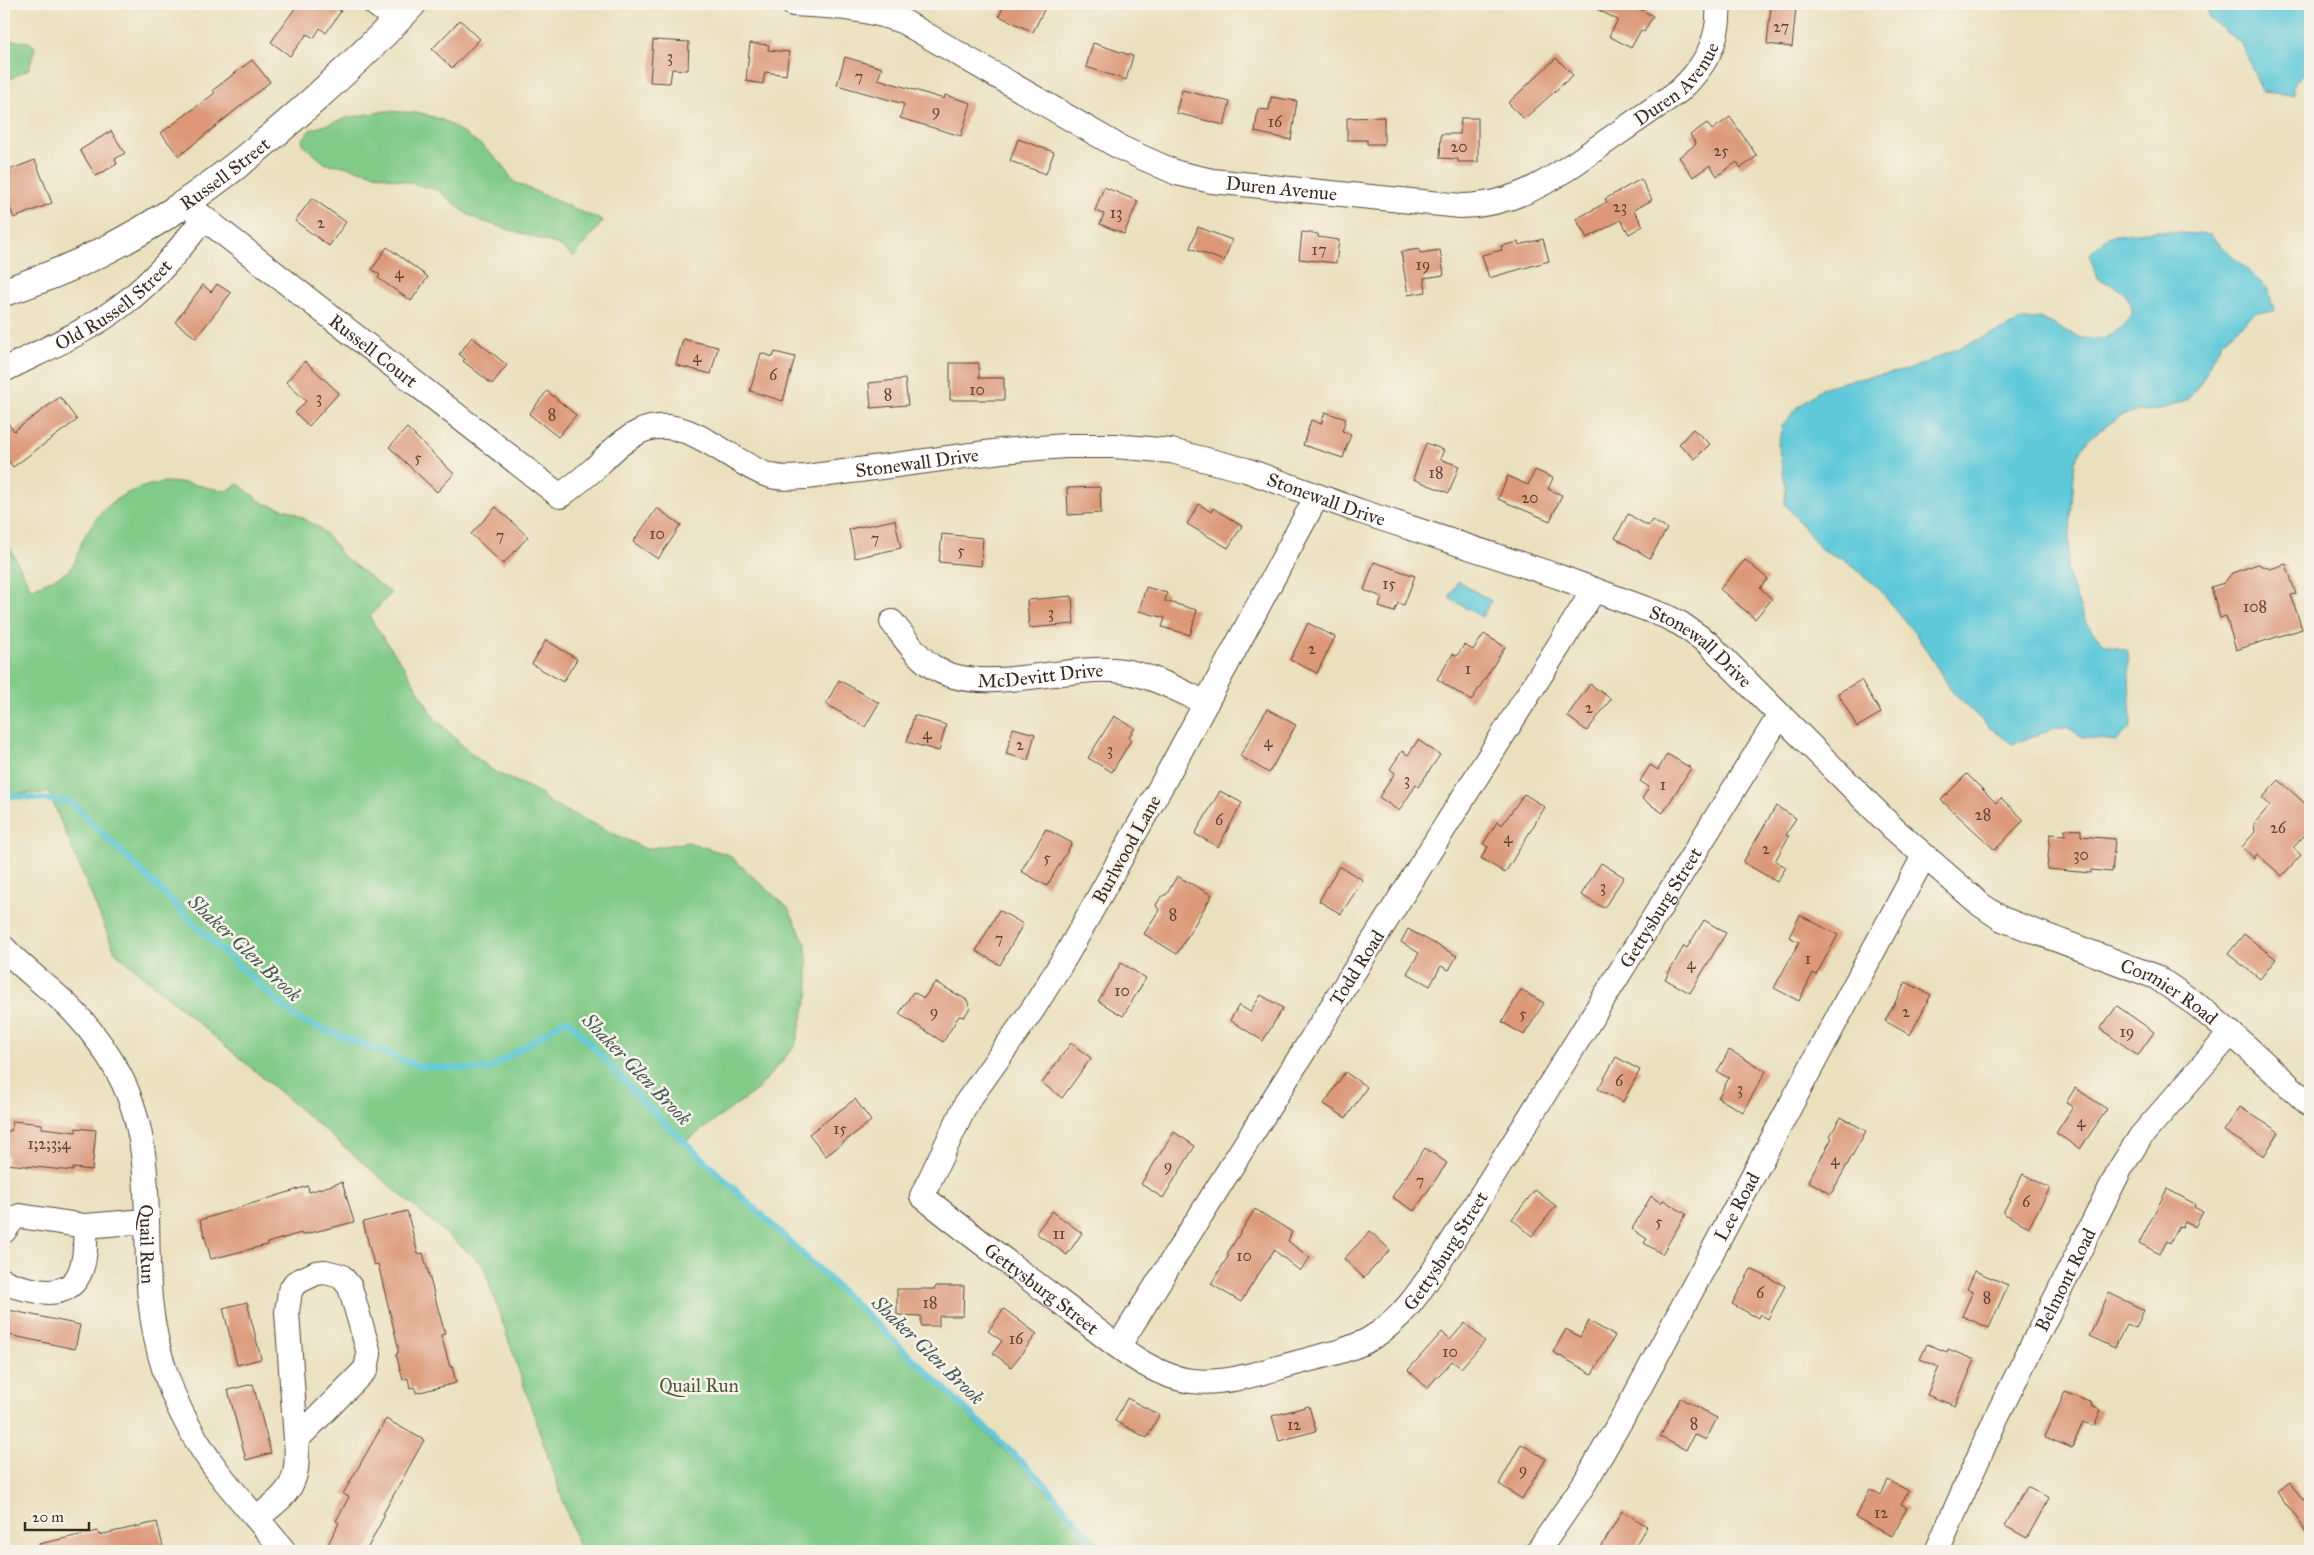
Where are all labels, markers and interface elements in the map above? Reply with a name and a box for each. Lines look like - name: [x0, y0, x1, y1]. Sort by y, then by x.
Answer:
- house number: 27: [1773, 17, 1789, 36]
- street label: Duren Avenue: [1630, 39, 1724, 131]
- house number: 3: [667, 47, 673, 66]
- house number: 7: [855, 67, 863, 86]
- house number: 9: [932, 101, 940, 120]
- house number: 16: [1268, 112, 1283, 131]
- street label: Russell Street: [176, 132, 275, 215]
- house number: 20: [1450, 137, 1468, 156]
- house number: 25: [1713, 141, 1729, 160]
- street label: Duren Avenue: [1225, 171, 1338, 205]
- house number: 23: [1613, 197, 1627, 216]
- house number: 13: [1110, 203, 1122, 222]
- house number: 2: [317, 213, 325, 232]
- house number: 17: [1312, 240, 1326, 259]
- street label: Old Russell Street: [51, 254, 177, 355]
- house number: 19: [1416, 255, 1430, 274]
- house number: 4: [395, 263, 405, 282]
- street label: Russell Court: [324, 309, 422, 393]
- house number: 4: [693, 347, 703, 366]
- house number: 6: [769, 365, 778, 384]
- house number: 10: [969, 380, 985, 399]
- house number: 8: [884, 385, 892, 404]
- house number: 3: [316, 388, 322, 407]
- house number: 8: [548, 405, 556, 424]
- street label: Stonewall Drive: [854, 443, 980, 482]
- house number: 5: [414, 448, 422, 467]
- house number: 18: [1429, 463, 1443, 482]
- street label: Stonewall Drive: [1264, 468, 1388, 531]
- house number: 20: [1521, 488, 1539, 507]
- house number: 10: [649, 524, 665, 543]
- house number: 7: [496, 526, 504, 545]
- house number: 7: [871, 529, 879, 548]
- house number: 5: [957, 541, 965, 560]
- house number: 15: [1382, 574, 1396, 593]
- house number: 108: [2243, 597, 2267, 616]
- street label: Stonewall Drive: [1646, 600, 1757, 692]
- house number: 3: [1048, 603, 1054, 622]
- house number: 2: [1308, 639, 1316, 658]
- street label: McDevitt Drive: [977, 659, 1104, 692]
- house number: 1: [1465, 659, 1471, 678]
- house number: 2: [1585, 698, 1593, 717]
- house number: 4: [923, 724, 933, 743]
- house number: 4: [1264, 732, 1274, 751]
- house number: 2: [1016, 735, 1024, 754]
- house number: 3: [1107, 740, 1113, 759]
- house number: 3: [1404, 770, 1410, 789]
- house number: 1: [1660, 775, 1666, 794]
- street label: Burlwood Lane: [1087, 791, 1166, 907]
- house number: 28: [1975, 805, 1991, 824]
- house number: 6: [1215, 810, 1224, 829]
- house number: 26: [2270, 818, 2287, 837]
- house number: 4: [1504, 828, 1514, 847]
- house number: 2: [1762, 839, 1770, 858]
- street label: Gettysburg Street: [1615, 843, 1707, 972]
- house number: 30: [2073, 845, 2089, 864]
- house number: 5: [1043, 848, 1051, 867]
- house number: 3: [1600, 877, 1606, 896]
- water label: Shaker Glen Brook: [183, 889, 307, 1007]
- house number: 8: [1169, 905, 1177, 924]
- street label: Todd Road: [1325, 925, 1389, 1010]
- house number: 7: [995, 929, 1003, 948]
- house number: 1: [1805, 949, 1811, 968]
- house number: 4: [1687, 954, 1697, 973]
- street label: Cormier Road: [2117, 954, 2223, 1030]
- house number: 10: [1114, 981, 1130, 1000]
- house number: 9: [930, 1002, 938, 1021]
- house number: 2: [1902, 1002, 1910, 1021]
- house number: 5: [1519, 1004, 1527, 1023]
- water label: Shaker Glen Brook: [577, 1007, 697, 1130]
- house number: 19: [2120, 1022, 2134, 1041]
- house number: 6: [1615, 1071, 1624, 1090]
- house number: 3: [1737, 1079, 1743, 1098]
- house number: 4: [2077, 1112, 2087, 1131]
- house number: 15: [833, 1119, 847, 1138]
- house number: 1;2;3;4: [27, 1134, 72, 1153]
- house number: 4: [1831, 1150, 1841, 1169]
- house number: 9: [1164, 1156, 1172, 1175]
- street label: Lee Road: [1709, 1168, 1765, 1245]
- house number: 7: [1416, 1171, 1424, 1190]
- street label: Gettysburg Street: [1398, 1187, 1493, 1315]
- house number: 6: [2022, 1192, 2031, 1211]
- street label: Quail Run: [135, 1204, 160, 1285]
- house number: 5: [1655, 1212, 1663, 1231]
- house number: 11: [1053, 1224, 1065, 1243]
- street label: Belmont Road: [2030, 1224, 2101, 1336]
- street label: Gettysburg Street: [980, 1238, 1103, 1340]
- house number: 10: [1236, 1246, 1252, 1265]
- house number: 6: [1756, 1283, 1765, 1302]
- house number: 8: [1983, 1288, 1991, 1307]
- water label: Shaker Glen Brook: [866, 1290, 989, 1410]
- house number: 18: [923, 1293, 937, 1312]
- house number: 16: [1009, 1329, 1024, 1348]
- house number: 10: [1442, 1342, 1458, 1361]
- park label: Quail Run: [659, 1374, 739, 1397]
- house number: 8: [1690, 1414, 1698, 1433]
- house number: 12: [1287, 1415, 1301, 1434]
- house number: 9: [1519, 1460, 1527, 1479]
- scale bar: [25, 1500, 89, 1532]
- house number: 12: [1874, 1503, 1888, 1522]
- text: 20 m: [32, 1508, 64, 1526]

